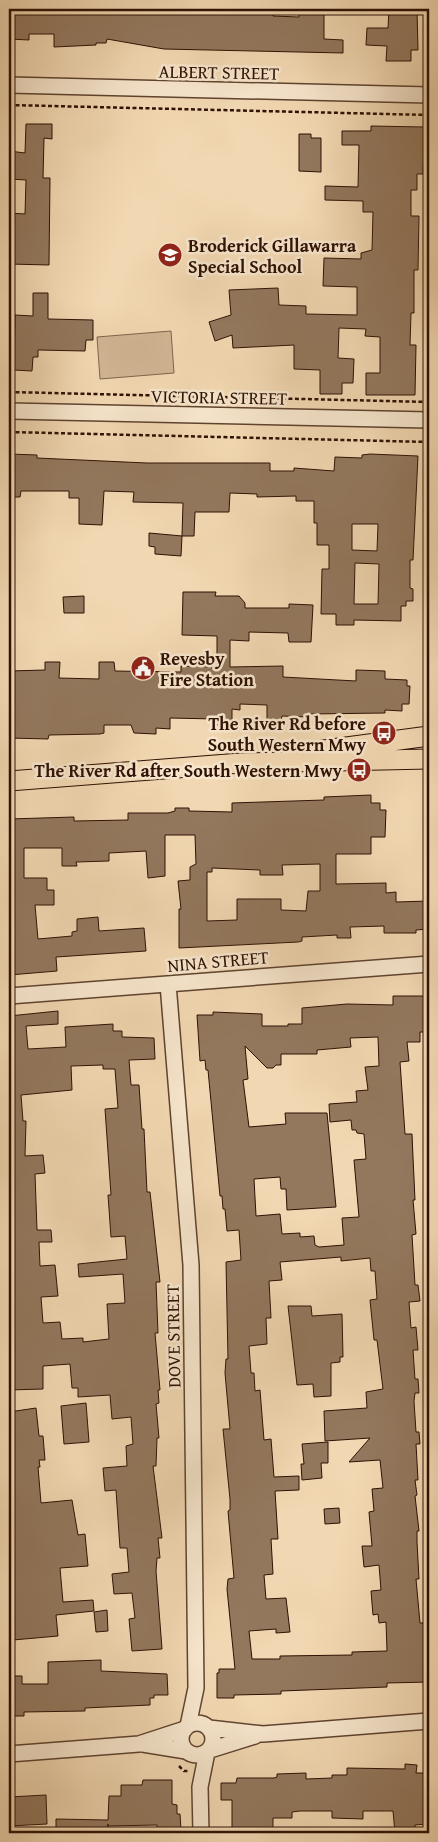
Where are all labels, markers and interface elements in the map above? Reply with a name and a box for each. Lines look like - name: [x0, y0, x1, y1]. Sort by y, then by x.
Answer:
- street label: ALBERT STREET: [158, 57, 280, 87]
- place label: Broderick Gillawarra Special School: [188, 232, 357, 280]
- school or university icon: Broderick Gillawarra Special School: [157, 242, 183, 268]
- street label: VICTORIA STREET: [151, 382, 287, 412]
- place label: Revesby Fire Station: [160, 645, 254, 693]
- public building icon: Revesby Fire Station: [130, 655, 156, 681]
- place label: The River Rd before South Western Mwy: [208, 710, 367, 758]
- bus stop icon: The River Rd before South Western Mwy: [371, 720, 397, 746]
- place label: The River Rd after South Western Mwy: [34, 757, 343, 784]
- bus stop icon: The River Rd after South Western Mwy: [346, 757, 372, 783]
- street label: NINA STREET: [166, 943, 270, 979]
- street label: DOVE STREET: [159, 1284, 187, 1388]

